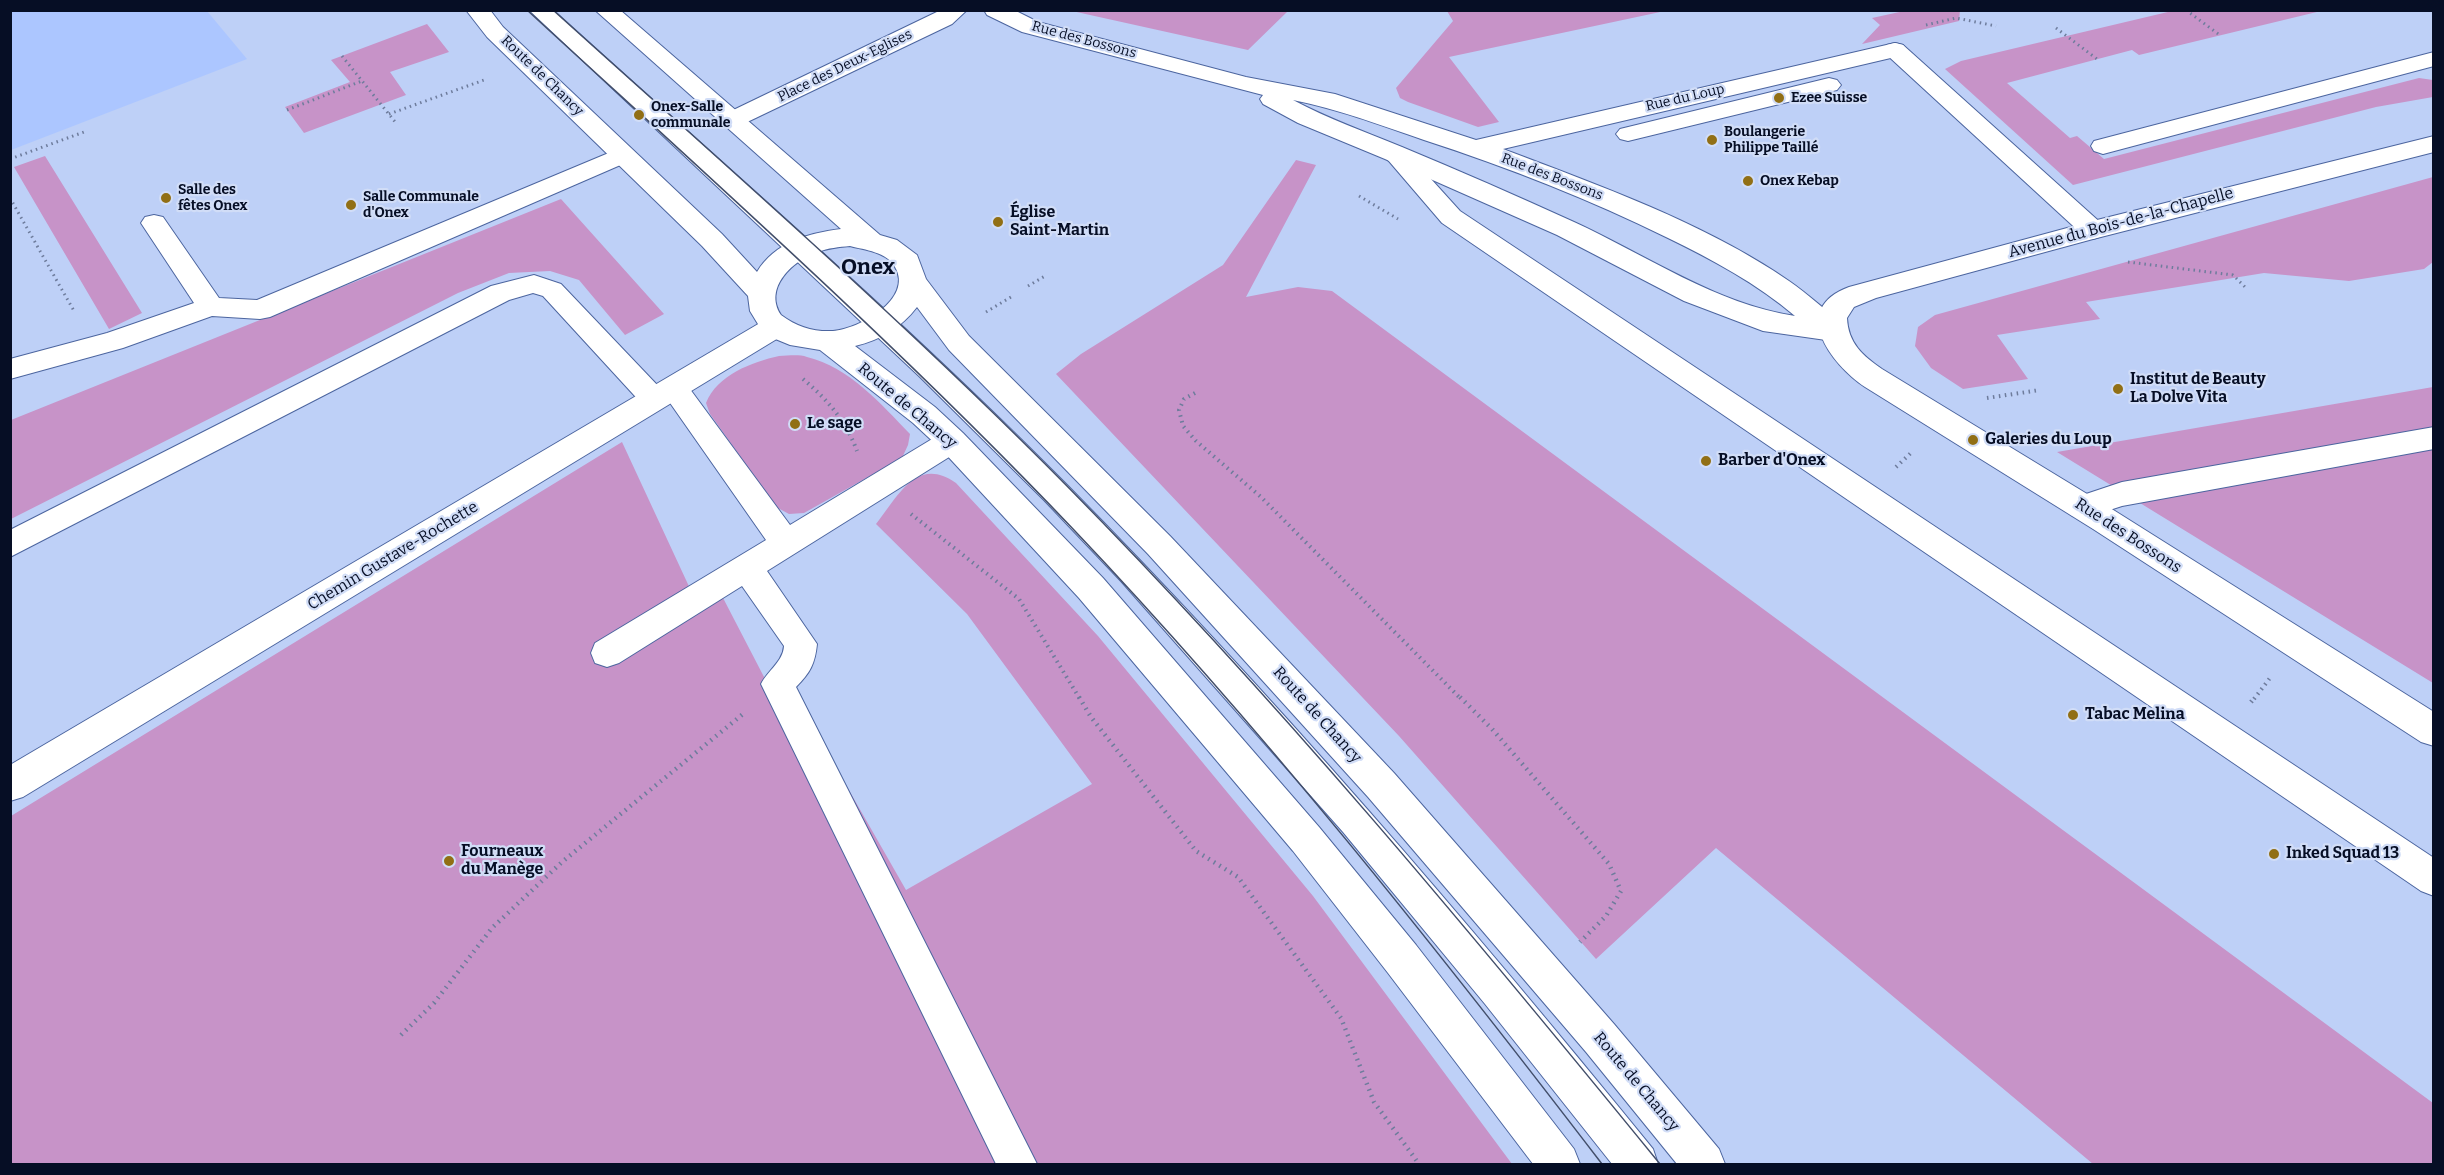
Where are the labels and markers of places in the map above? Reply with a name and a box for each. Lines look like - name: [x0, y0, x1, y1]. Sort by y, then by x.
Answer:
- place label: Ezee Suisse: [1791, 90, 1867, 106]
- marker: Ezee Suisse: [1772, 91, 1786, 105]
- place label: Onex-Salle communale: [651, 99, 731, 132]
- marker: Onex-Salle communale: [632, 108, 646, 122]
- place label: Boulangerie Philippe Taillé: [1724, 124, 1818, 156]
- marker: Boulangerie Philippe Taillé: [1705, 133, 1719, 147]
- place label: Onex Kebap: [1760, 173, 1839, 189]
- marker: Onex Kebap: [1741, 174, 1755, 188]
- place label: Salle des fêtes Onex: [178, 182, 248, 214]
- place label: Salle Communale d'Onex: [363, 189, 479, 222]
- marker: Salle des fêtes Onex: [159, 191, 173, 205]
- marker: Salle Communale d'Onex: [344, 198, 358, 212]
- place label: Église Saint-Martin: [1010, 203, 1109, 241]
- marker: Église Saint-Martin: [991, 215, 1005, 229]
- place label: Institut de Beauty La Dolve Vita: [2130, 370, 2266, 408]
- marker: Institut de Beauty La Dolve Vita: [2111, 382, 2125, 396]
- place label: Le sage: [807, 414, 862, 434]
- marker: Le sage: [788, 417, 802, 431]
- place label: Galeries du Loup: [1985, 430, 2112, 450]
- marker: Galeries du Loup: [1966, 433, 1980, 447]
- place label: Barber d'Onex: [1718, 451, 1825, 471]
- marker: Barber d'Onex: [1699, 454, 1713, 468]
- place label: Tabac Melina: [2085, 705, 2185, 725]
- marker: Tabac Melina: [2066, 708, 2080, 722]
- place label: Fourneaux du Manège: [461, 842, 543, 880]
- place label: Inked Squad 13: [2286, 844, 2399, 864]
- marker: Inked Squad 13: [2267, 847, 2281, 861]
- marker: Fourneaux du Manège: [442, 854, 456, 868]

